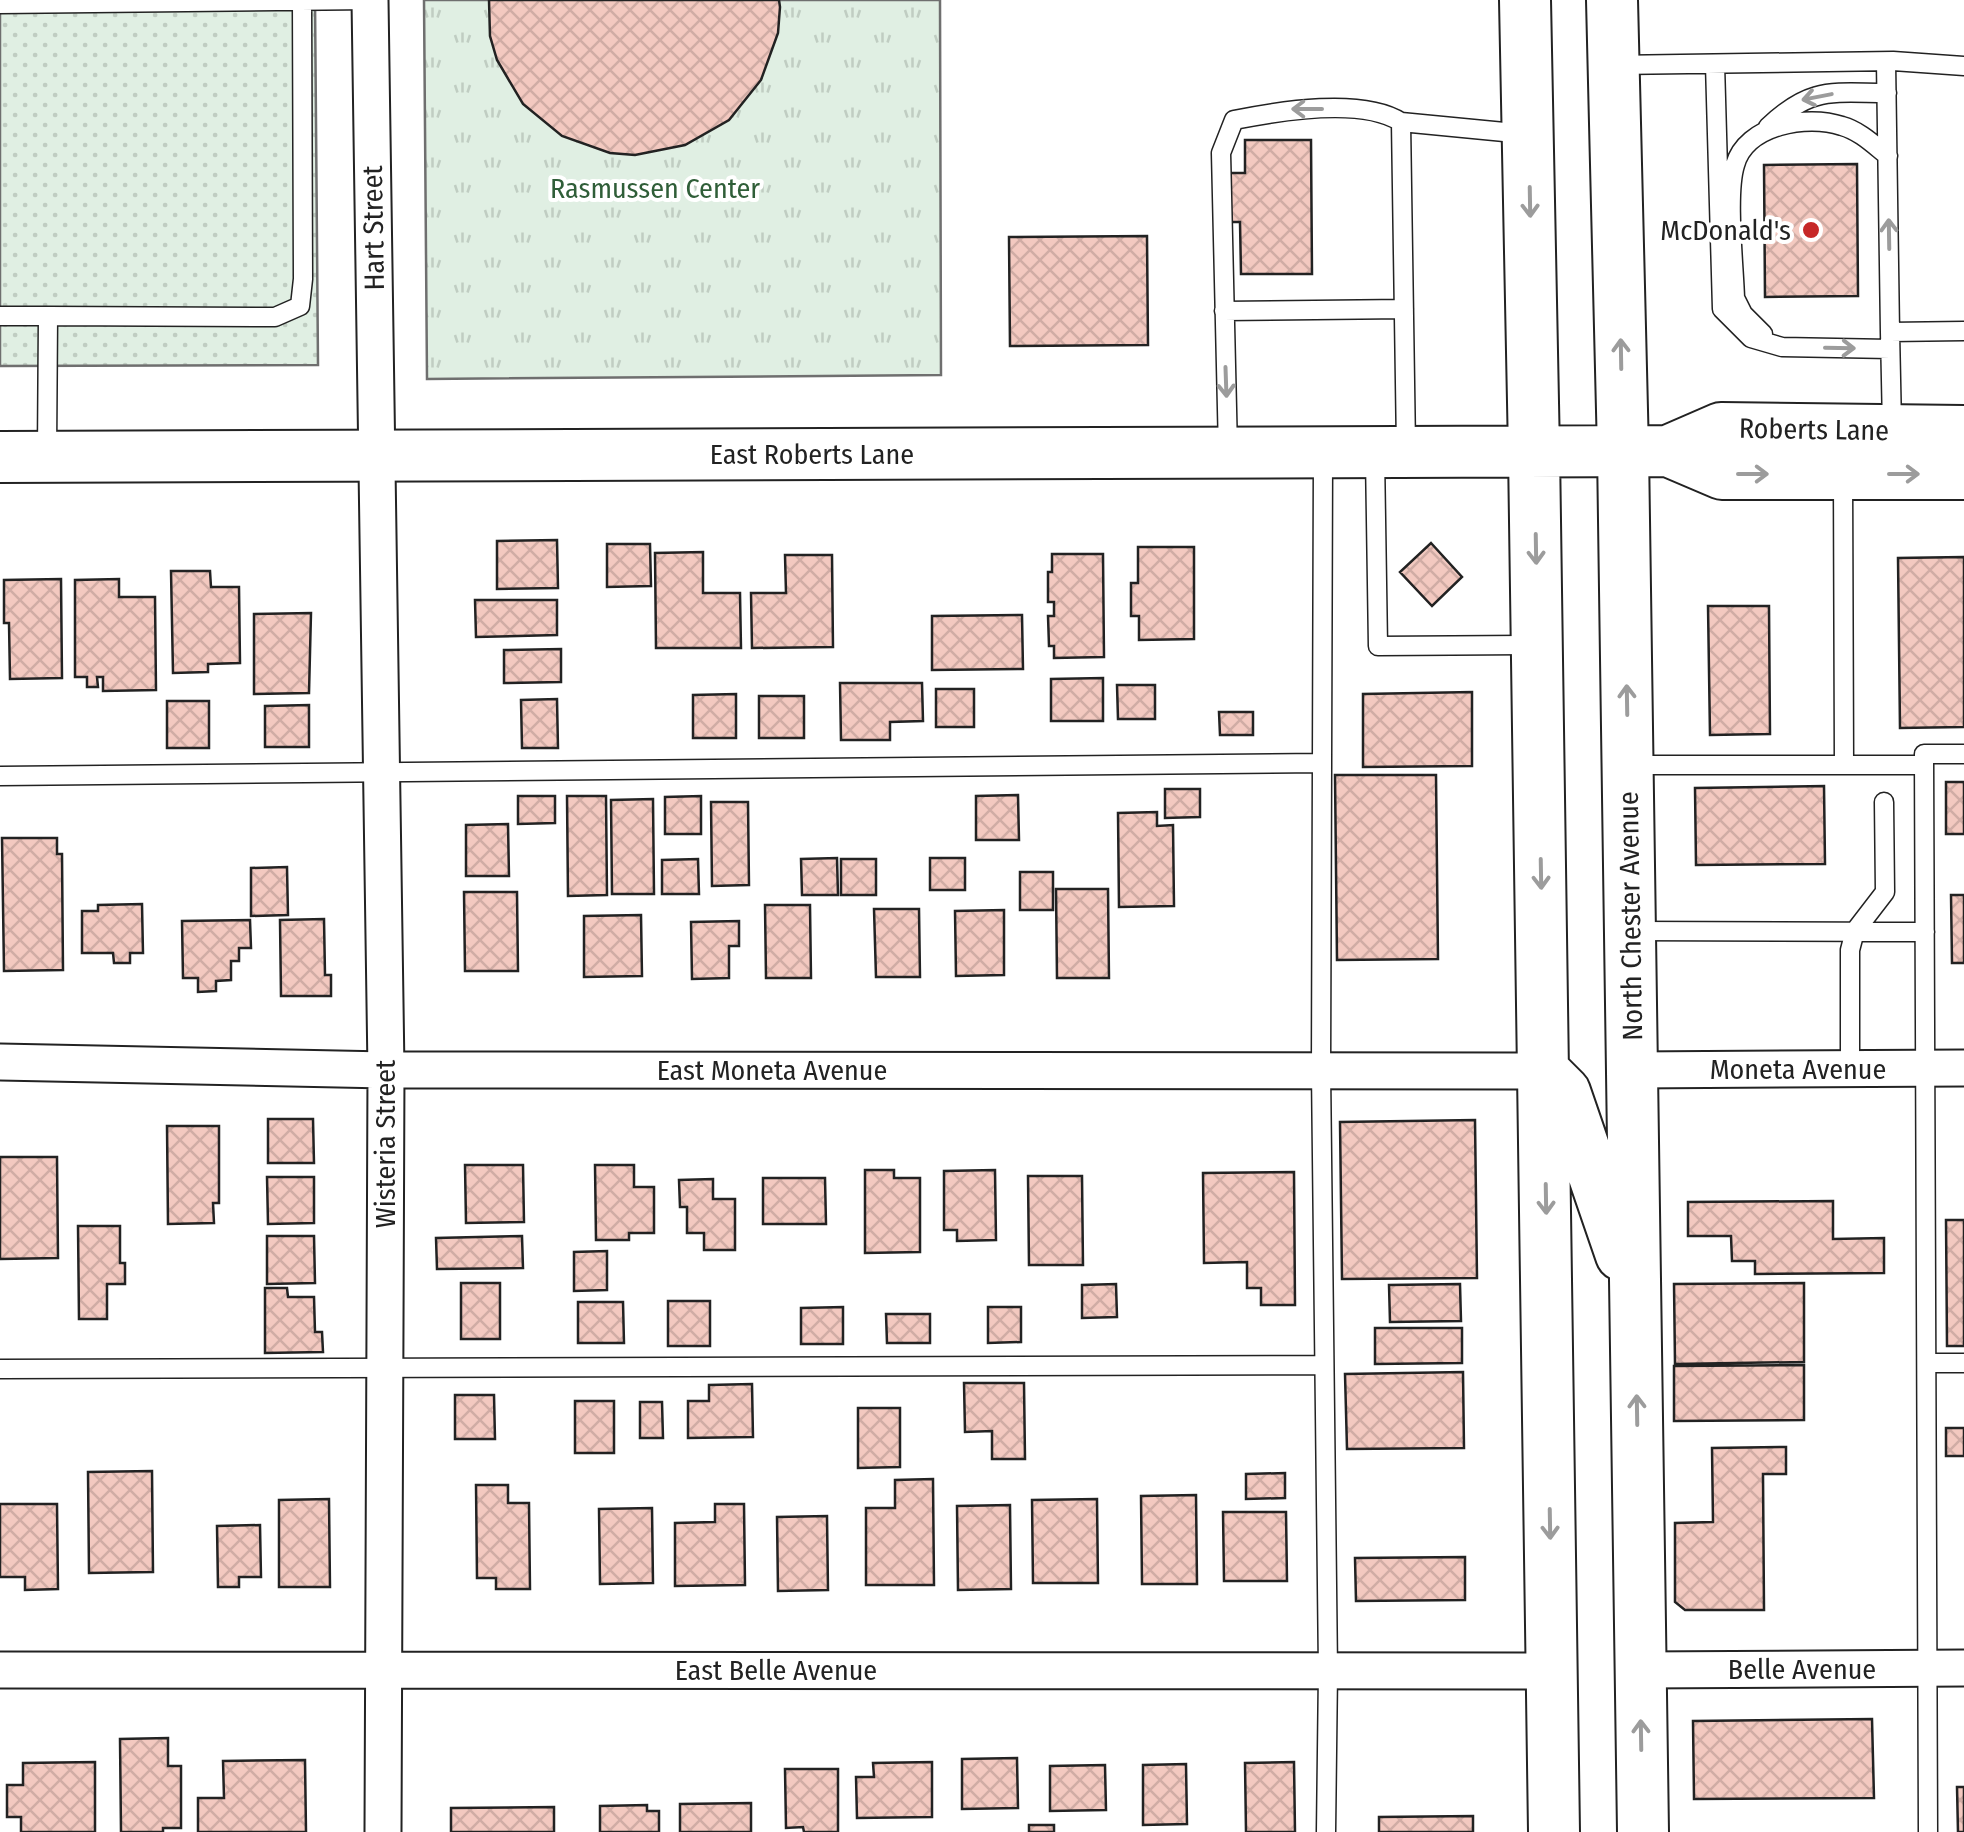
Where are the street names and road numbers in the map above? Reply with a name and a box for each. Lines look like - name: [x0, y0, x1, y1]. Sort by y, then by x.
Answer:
- street label: Hart Street: [356, 164, 391, 291]
- street label: Roberts Lane: [1739, 412, 1889, 447]
- street label: East Roberts Lane: [710, 438, 914, 471]
- street label: North Chester Avenue: [1612, 791, 1649, 1041]
- street label: Moneta Avenue: [1710, 1053, 1886, 1086]
- street label: East Moneta Avenue: [657, 1054, 887, 1087]
- street label: Wisteria Street: [369, 1059, 402, 1228]
- street label: Belle Avenue: [1728, 1653, 1876, 1686]
- street label: East Belle Avenue: [675, 1654, 877, 1687]

